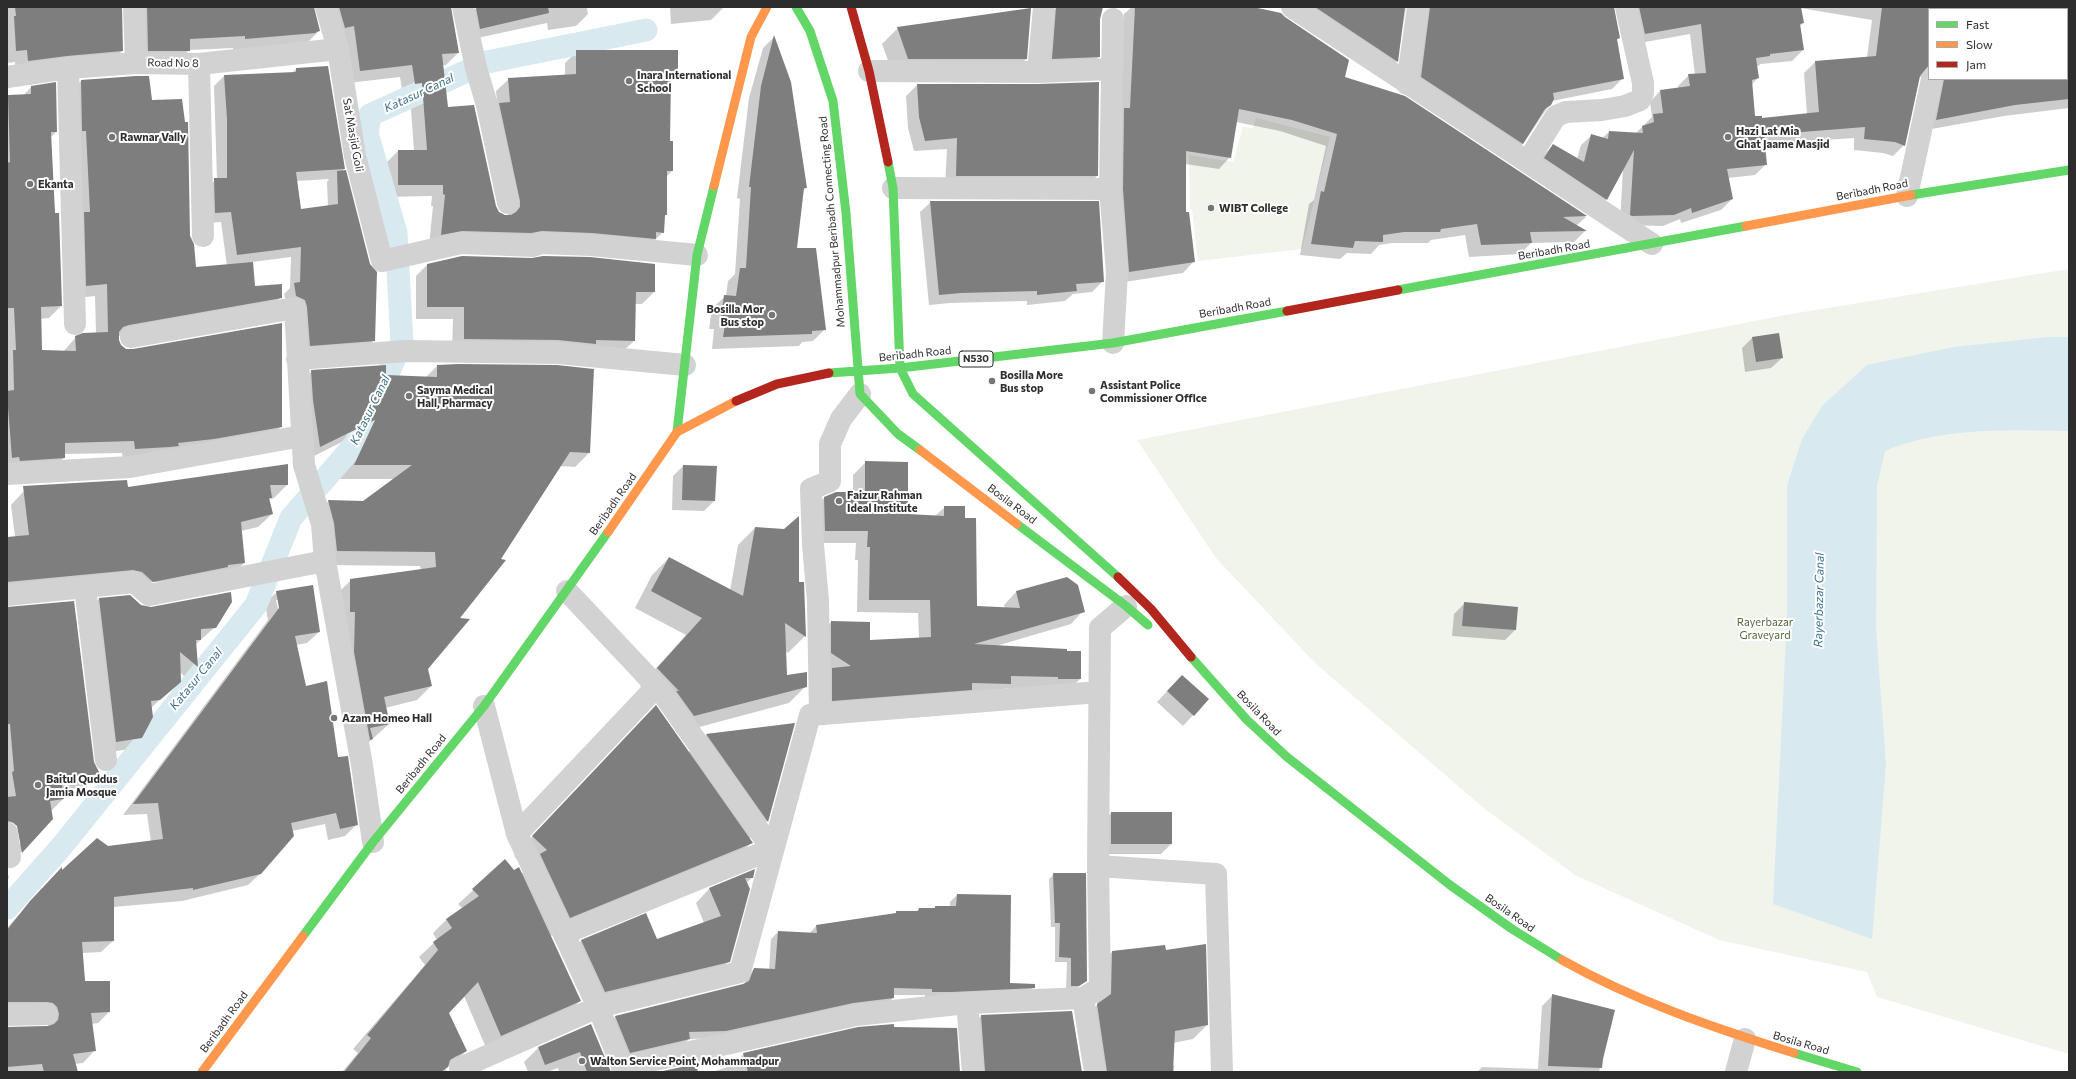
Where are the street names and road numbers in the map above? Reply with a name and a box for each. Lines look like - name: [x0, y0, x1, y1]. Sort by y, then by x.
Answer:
- street label: Road No 8: [147, 56, 199, 70]
- street label: Sat Masjid Goli: [340, 97, 366, 173]
- street label: Mohammadpur Beribadh Connecting Road: [816, 116, 848, 328]
- street label: Beribadh Road: [1835, 177, 1909, 203]
- street label: Beribadh Road: [1517, 237, 1591, 263]
- street label: Beribadh Road: [1198, 295, 1272, 321]
- street label: Beribadh Road: [878, 344, 952, 364]
- road number: N530: [959, 351, 993, 367]
- street label: Beribadh Road: [587, 470, 639, 538]
- street label: Bosila Road: [985, 481, 1039, 527]
- street label: Bosila Road: [1234, 688, 1284, 738]
- street label: Beribadh Road: [393, 732, 449, 796]
- street label: Bosila Road: [1483, 891, 1537, 935]
- street label: Beribadh Road: [197, 989, 251, 1055]
- street label: Bosila Road: [1771, 1029, 1831, 1057]

